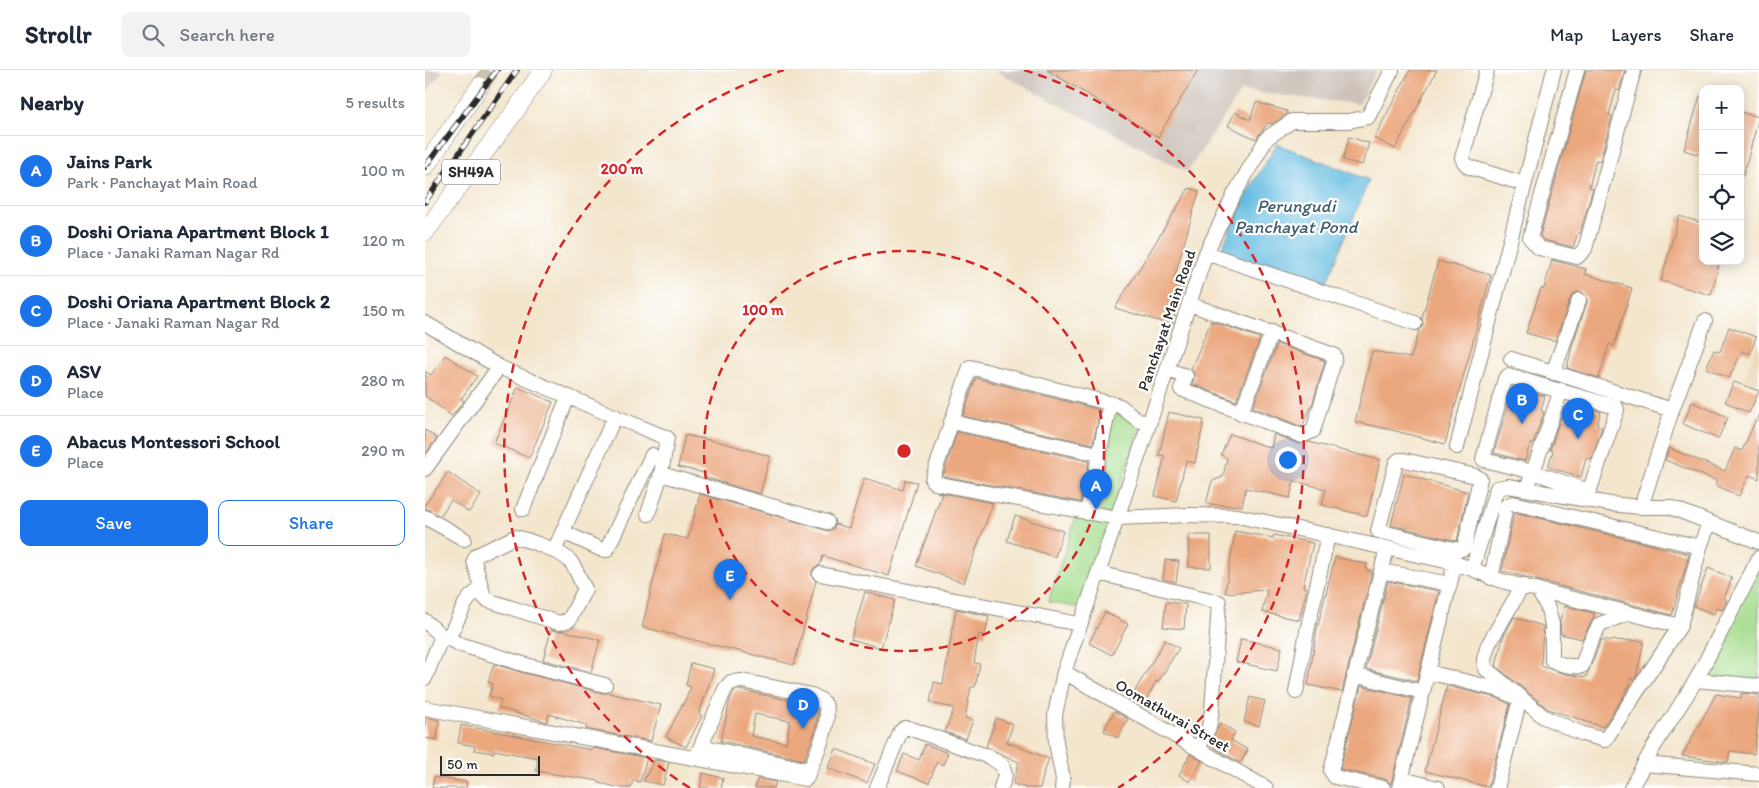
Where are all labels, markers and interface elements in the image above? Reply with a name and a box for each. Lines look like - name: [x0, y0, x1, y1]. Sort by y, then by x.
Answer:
- search box: [121, 12, 471, 57]
- text: Strollr: [25, 20, 91, 49]
- icon: search: [139, 21, 167, 49]
- text: Search here: [179, 23, 275, 46]
- text: Map: [1550, 24, 1583, 46]
- text: Layers: [1611, 24, 1661, 46]
- text: Share: [1689, 24, 1734, 46]
- map controls: [1699, 85, 1744, 265]
- button: +: [1699, 85, 1744, 130]
- text: Nearby: [20, 90, 84, 115]
- text: 5 results: [345, 93, 405, 112]
- button: −: [1699, 130, 1744, 175]
- text: Jains Park: [67, 150, 152, 173]
- road number: SH49A: [442, 160, 500, 184]
- text: 200 m: [601, 160, 644, 178]
- text: A: [31, 161, 41, 180]
- text: 100 m: [361, 161, 405, 180]
- text: Park · Panchayat Main Road: [67, 173, 257, 192]
- button: locate: [1699, 175, 1744, 220]
- water label: Perungudi Panchayat Pond: [1234, 195, 1360, 238]
- text: Doshi Oriana Apartment Block 1: [67, 220, 329, 243]
- button: layers: [1699, 220, 1744, 265]
- text: B: [31, 231, 41, 250]
- text: 120 m: [362, 231, 405, 250]
- text: Place · Janaki Raman Nagar Rd: [67, 243, 280, 262]
- street label: Panchayat Main Road: [1133, 247, 1200, 393]
- text: Doshi Oriana Apartment Block 2: [67, 290, 330, 313]
- text: C: [31, 301, 41, 320]
- text: 150 m: [362, 301, 405, 320]
- text: 100 m: [742, 301, 784, 319]
- text: Place · Janaki Raman Nagar Rd: [67, 313, 280, 332]
- text: ASV: [67, 360, 101, 383]
- text: D: [31, 371, 41, 390]
- text: 280 m: [361, 371, 405, 390]
- text: Place: [67, 383, 104, 402]
- pin: B: [1506, 383, 1538, 424]
- pin: C: [1562, 398, 1594, 439]
- text: Abacus Montessori School: [67, 430, 280, 453]
- text: E: [32, 441, 40, 460]
- text: 290 m: [361, 441, 405, 460]
- centre of rings: [895, 442, 913, 460]
- your location: [1275, 447, 1301, 473]
- text: Place: [67, 453, 104, 472]
- pin: A: [1080, 469, 1112, 510]
- button: Save: [20, 500, 208, 546]
- button: Share: [218, 500, 405, 546]
- pin: E: [714, 559, 746, 600]
- street label: Oomathurai Street: [1112, 675, 1234, 756]
- pin: D: [787, 688, 819, 729]
- scale bar: [440, 753, 540, 776]
- text: 50 m: [447, 756, 478, 773]

